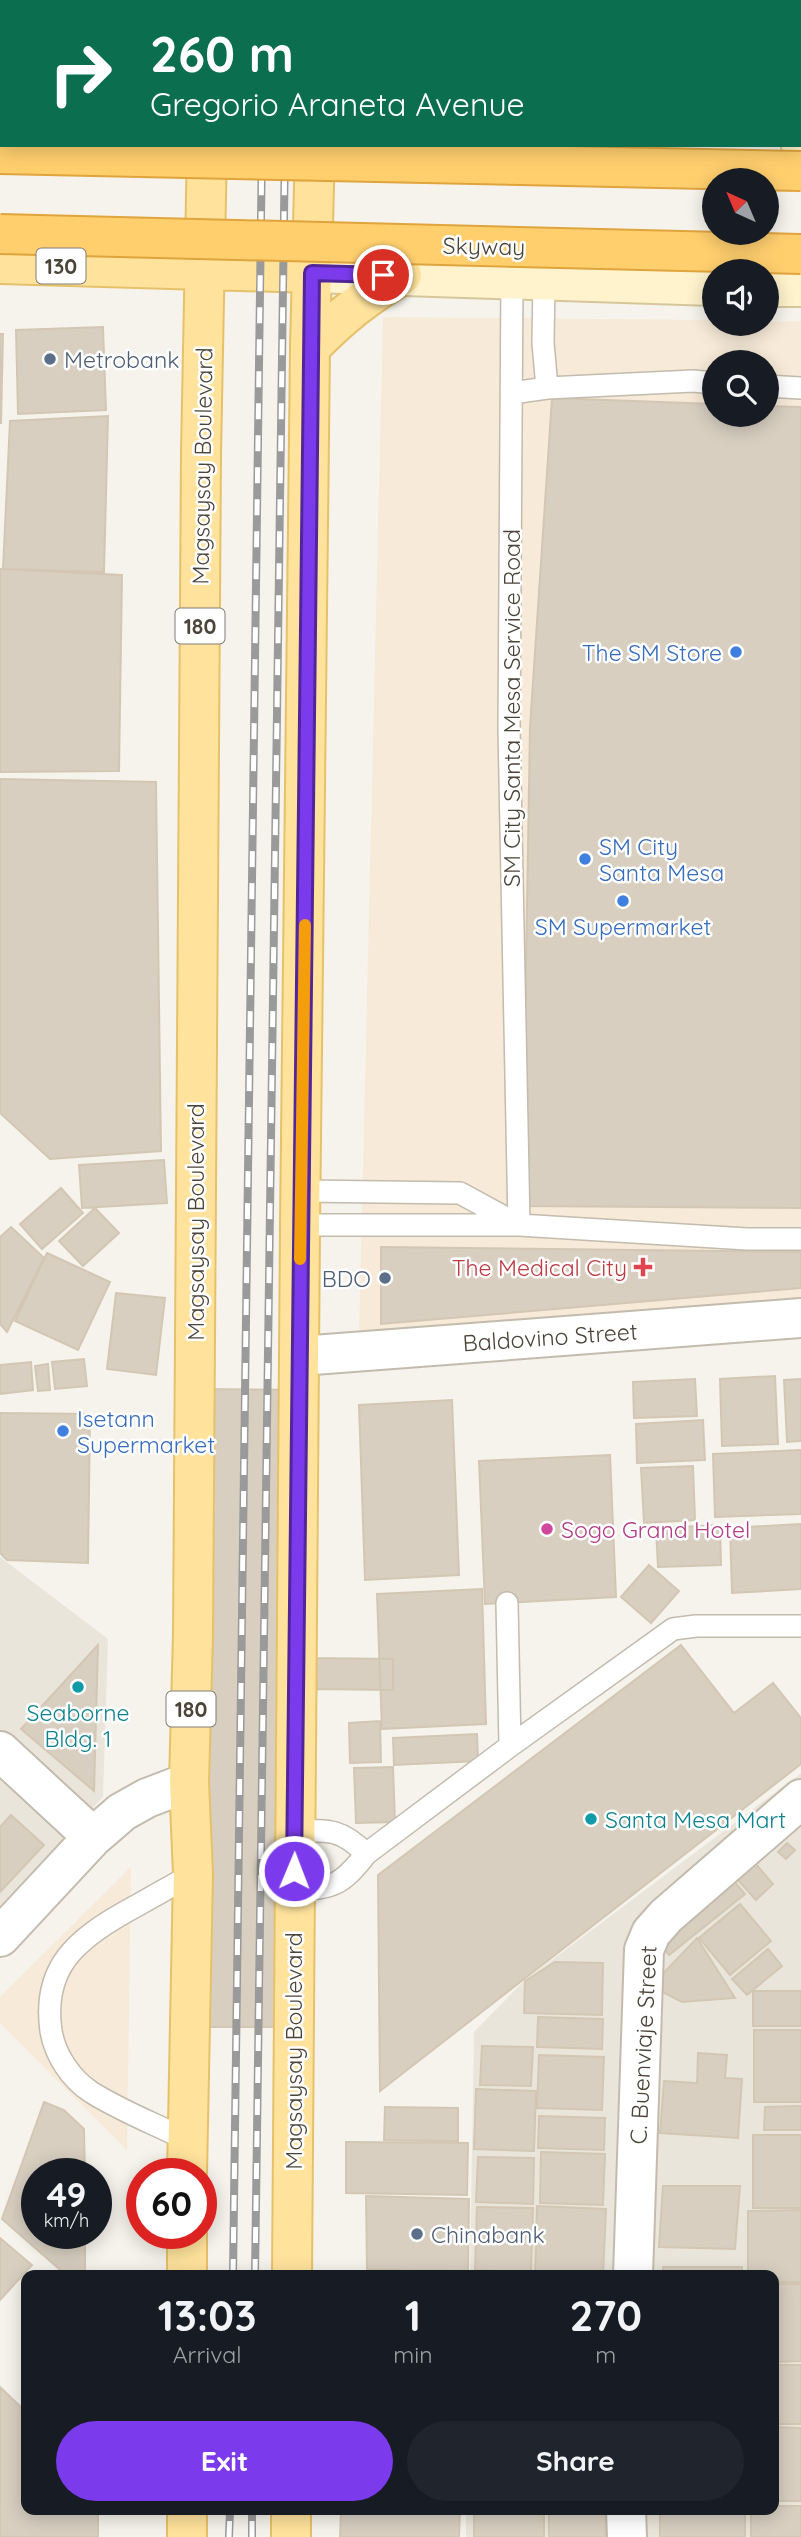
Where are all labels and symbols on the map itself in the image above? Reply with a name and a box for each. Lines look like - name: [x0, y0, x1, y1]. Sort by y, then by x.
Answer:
- north arrow: [702, 168, 779, 245]
- street label: Skyway: [442, 231, 526, 261]
- pin: [353, 245, 413, 305]
- road number: 130: [36, 248, 86, 284]
- place label: Metrobank: [64, 345, 180, 374]
- street label: Magsaysay Boulevard: [185, 347, 219, 585]
- marker: Metrobank: [42, 351, 58, 367]
- street label: SM City Santa Mesa Service Road: [497, 529, 526, 887]
- road number: 180: [176, 608, 224, 644]
- place label: The SM Store: [582, 638, 722, 667]
- marker: The SM Store: [728, 644, 744, 660]
- place label: SM City Santa Mesa: [599, 832, 724, 887]
- marker: SM City Santa Mesa: [577, 851, 593, 867]
- marker: SM Supermarket: [615, 893, 631, 909]
- place label: SM Supermarket: [535, 912, 711, 941]
- street label: Magsaysay Boulevard: [181, 1103, 210, 1341]
- place label: The Medical City: [452, 1253, 627, 1282]
- marker: The Medical City: [633, 1257, 653, 1277]
- place label: BDO: [322, 1264, 371, 1293]
- marker: BDO: [377, 1270, 393, 1286]
- street label: Baldovino Street: [462, 1316, 639, 1358]
- place label: Isetann Supermarket: [77, 1404, 215, 1459]
- marker: Isetann Supermarket: [55, 1423, 71, 1439]
- place label: Sogo Grand Hotel: [561, 1515, 750, 1544]
- marker: Sogo Grand Hotel: [539, 1521, 555, 1537]
- marker: Seaborne Bldg. 1: [70, 1679, 86, 1695]
- road number: 180: [166, 1692, 216, 1726]
- place label: Seaborne Bldg. 1: [27, 1698, 129, 1753]
- place label: Santa Mesa Mart: [605, 1805, 786, 1834]
- marker: Santa Mesa Mart: [583, 1811, 599, 1827]
- position arrow: [257, 1834, 331, 1908]
- street label: Magsaysay Boulevard: [279, 1932, 308, 2170]
- street label: C. Buenviaje Street: [623, 1945, 663, 2145]
- speed limit sign: 60: [126, 2158, 217, 2249]
- place label: Chinabank: [431, 2220, 545, 2249]
- marker: Chinabank: [409, 2226, 425, 2242]

